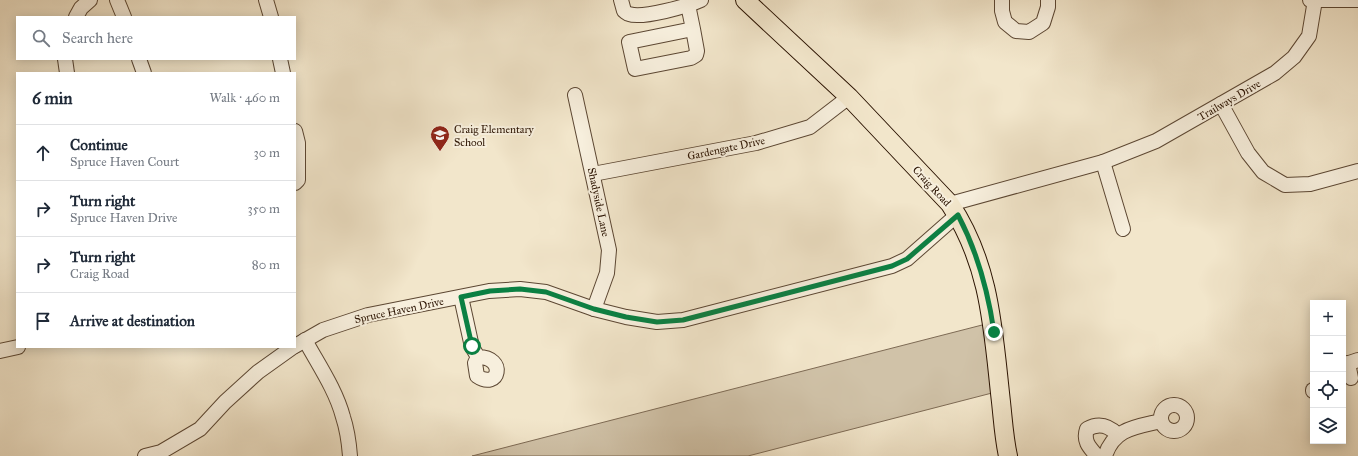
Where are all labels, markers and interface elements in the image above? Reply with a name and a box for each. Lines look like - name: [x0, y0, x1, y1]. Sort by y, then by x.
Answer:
- search box: [16, 16, 296, 60]
- icon: search: [30, 27, 52, 49]
- text: Search here: [62, 29, 133, 47]
- street label: Trailways Drive: [1195, 77, 1263, 124]
- text: 6 min: [32, 88, 73, 109]
- text: Walk · 460 m: [210, 90, 280, 106]
- place label: Craig Elementary School: [454, 123, 535, 149]
- school or university icon: Craig Elementary School: [429, 124, 451, 152]
- street label: Gardengate Drive: [686, 134, 766, 163]
- text: Continue: [70, 136, 128, 154]
- icon: ahead: [32, 142, 54, 164]
- text: 30 m: [254, 145, 280, 161]
- text: Spruce Haven Court: [70, 154, 179, 170]
- street label: Craig Road: [910, 164, 954, 209]
- street label: Shadyside Lane: [585, 166, 612, 238]
- text: Turn right: [70, 192, 135, 210]
- icon: right: [32, 198, 54, 220]
- text: 350 m: [247, 201, 280, 217]
- text: Spruce Haven Drive: [70, 210, 178, 226]
- text: Turn right: [70, 248, 135, 266]
- icon: right: [32, 254, 54, 276]
- text: 80 m: [252, 257, 280, 273]
- text: Craig Road: [70, 266, 129, 282]
- street label: Spruce Haven Drive: [353, 295, 445, 326]
- map controls: [1310, 300, 1346, 444]
- button: +: [1310, 300, 1346, 336]
- icon: arrive: [32, 310, 54, 332]
- text: Arrive at destination: [70, 312, 195, 330]
- route end: [985, 323, 1003, 341]
- button: −: [1310, 336, 1346, 372]
- route start: [463, 337, 481, 355]
- button: locate: [1310, 372, 1346, 408]
- button: layers: [1310, 408, 1346, 444]

